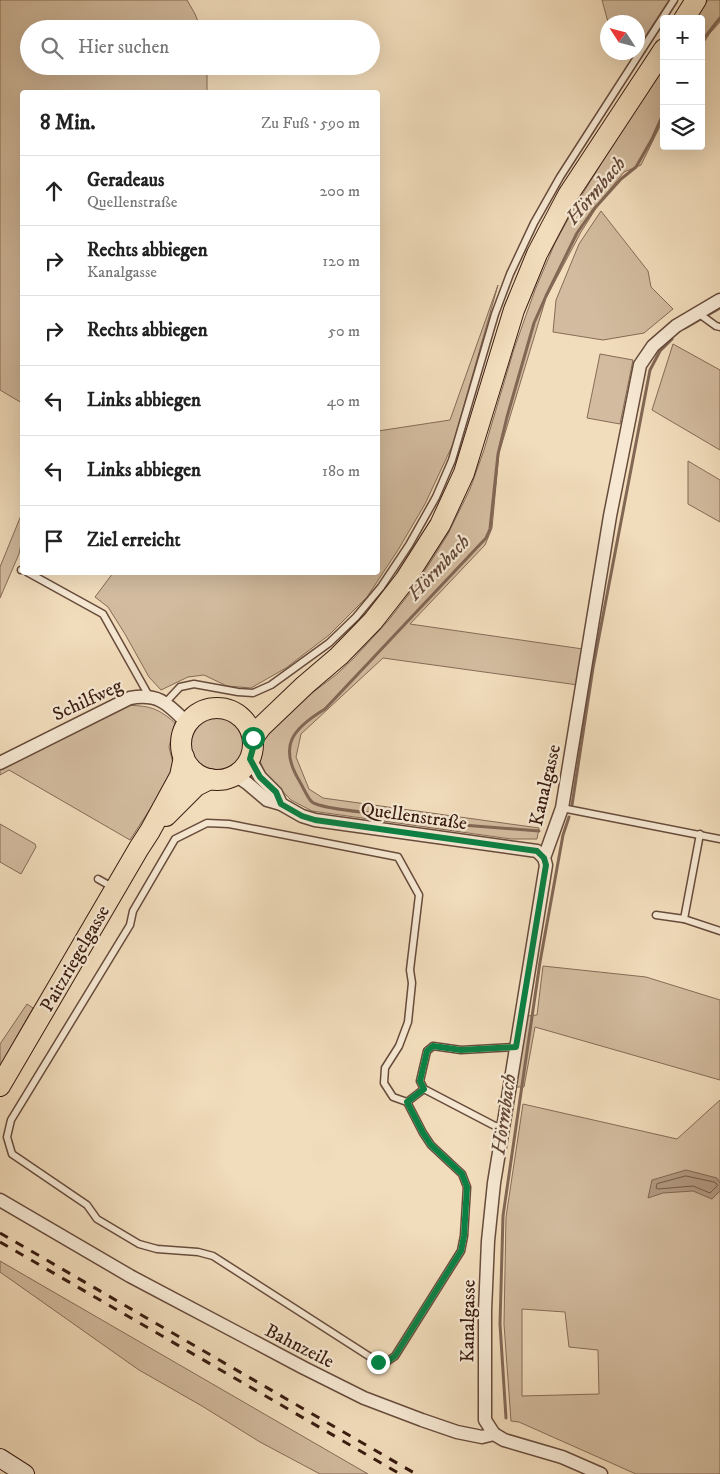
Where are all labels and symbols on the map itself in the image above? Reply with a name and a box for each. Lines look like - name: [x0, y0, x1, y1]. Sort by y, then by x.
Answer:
- north arrow: [600, 15, 645, 60]
- water label: Hörmbach: [560, 152, 632, 231]
- water label: Hörmbach: [402, 530, 476, 607]
- street label: Schilfweg: [49, 674, 127, 726]
- route start: [242, 727, 265, 750]
- street label: Kanalgasse: [525, 742, 566, 828]
- street label: Quellenstraße: [359, 798, 469, 835]
- street label: Paitzriegelgasse: [36, 901, 115, 1016]
- water label: Hörmbach: [486, 1072, 522, 1157]
- street label: Kanalgasse: [456, 1279, 481, 1363]
- street label: Bahnzeile: [261, 1319, 338, 1374]
- route end: [367, 1351, 390, 1374]

